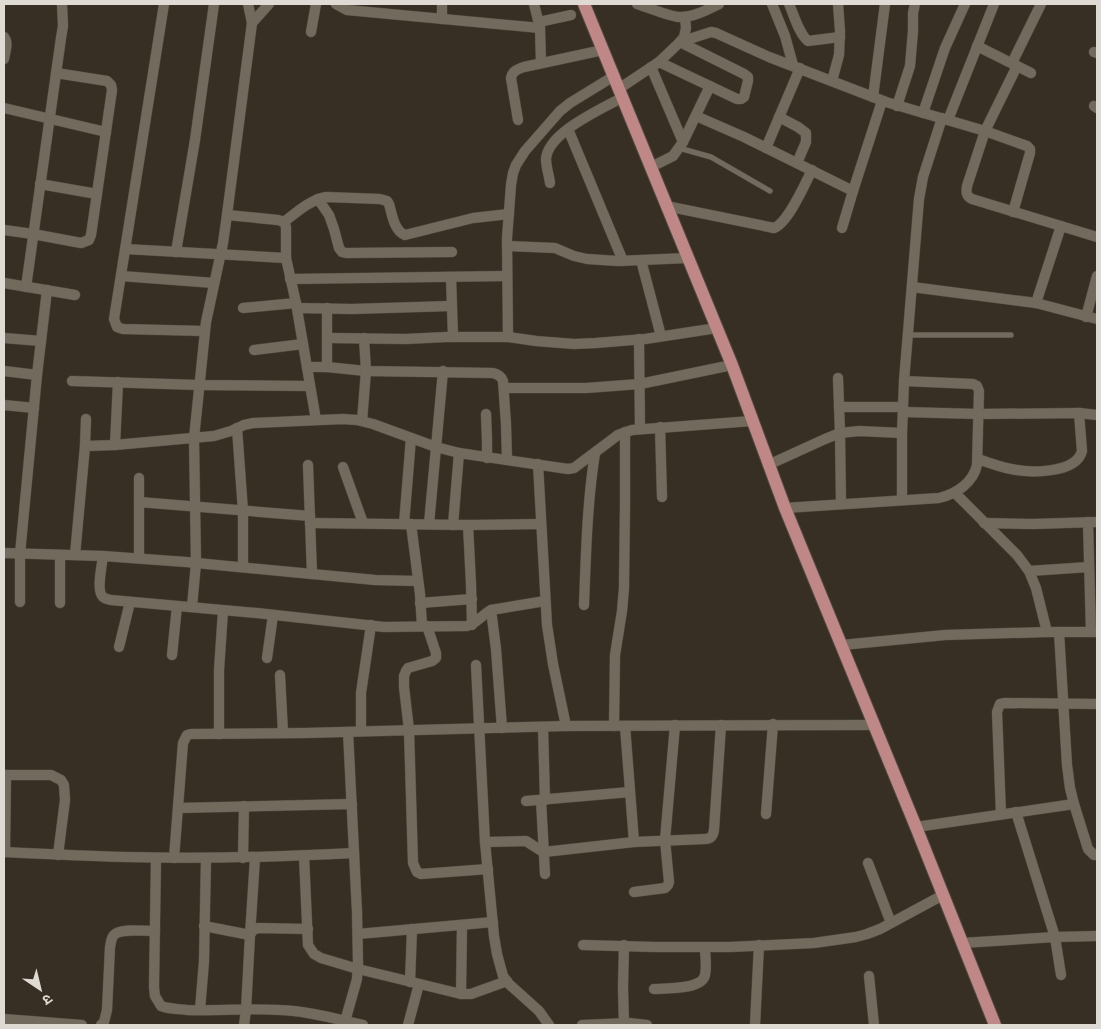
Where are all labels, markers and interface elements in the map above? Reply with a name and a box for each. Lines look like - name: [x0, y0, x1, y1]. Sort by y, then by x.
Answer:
- north arrow: [15, 964, 65, 1014]
- text: उ: [39, 991, 55, 1009]

